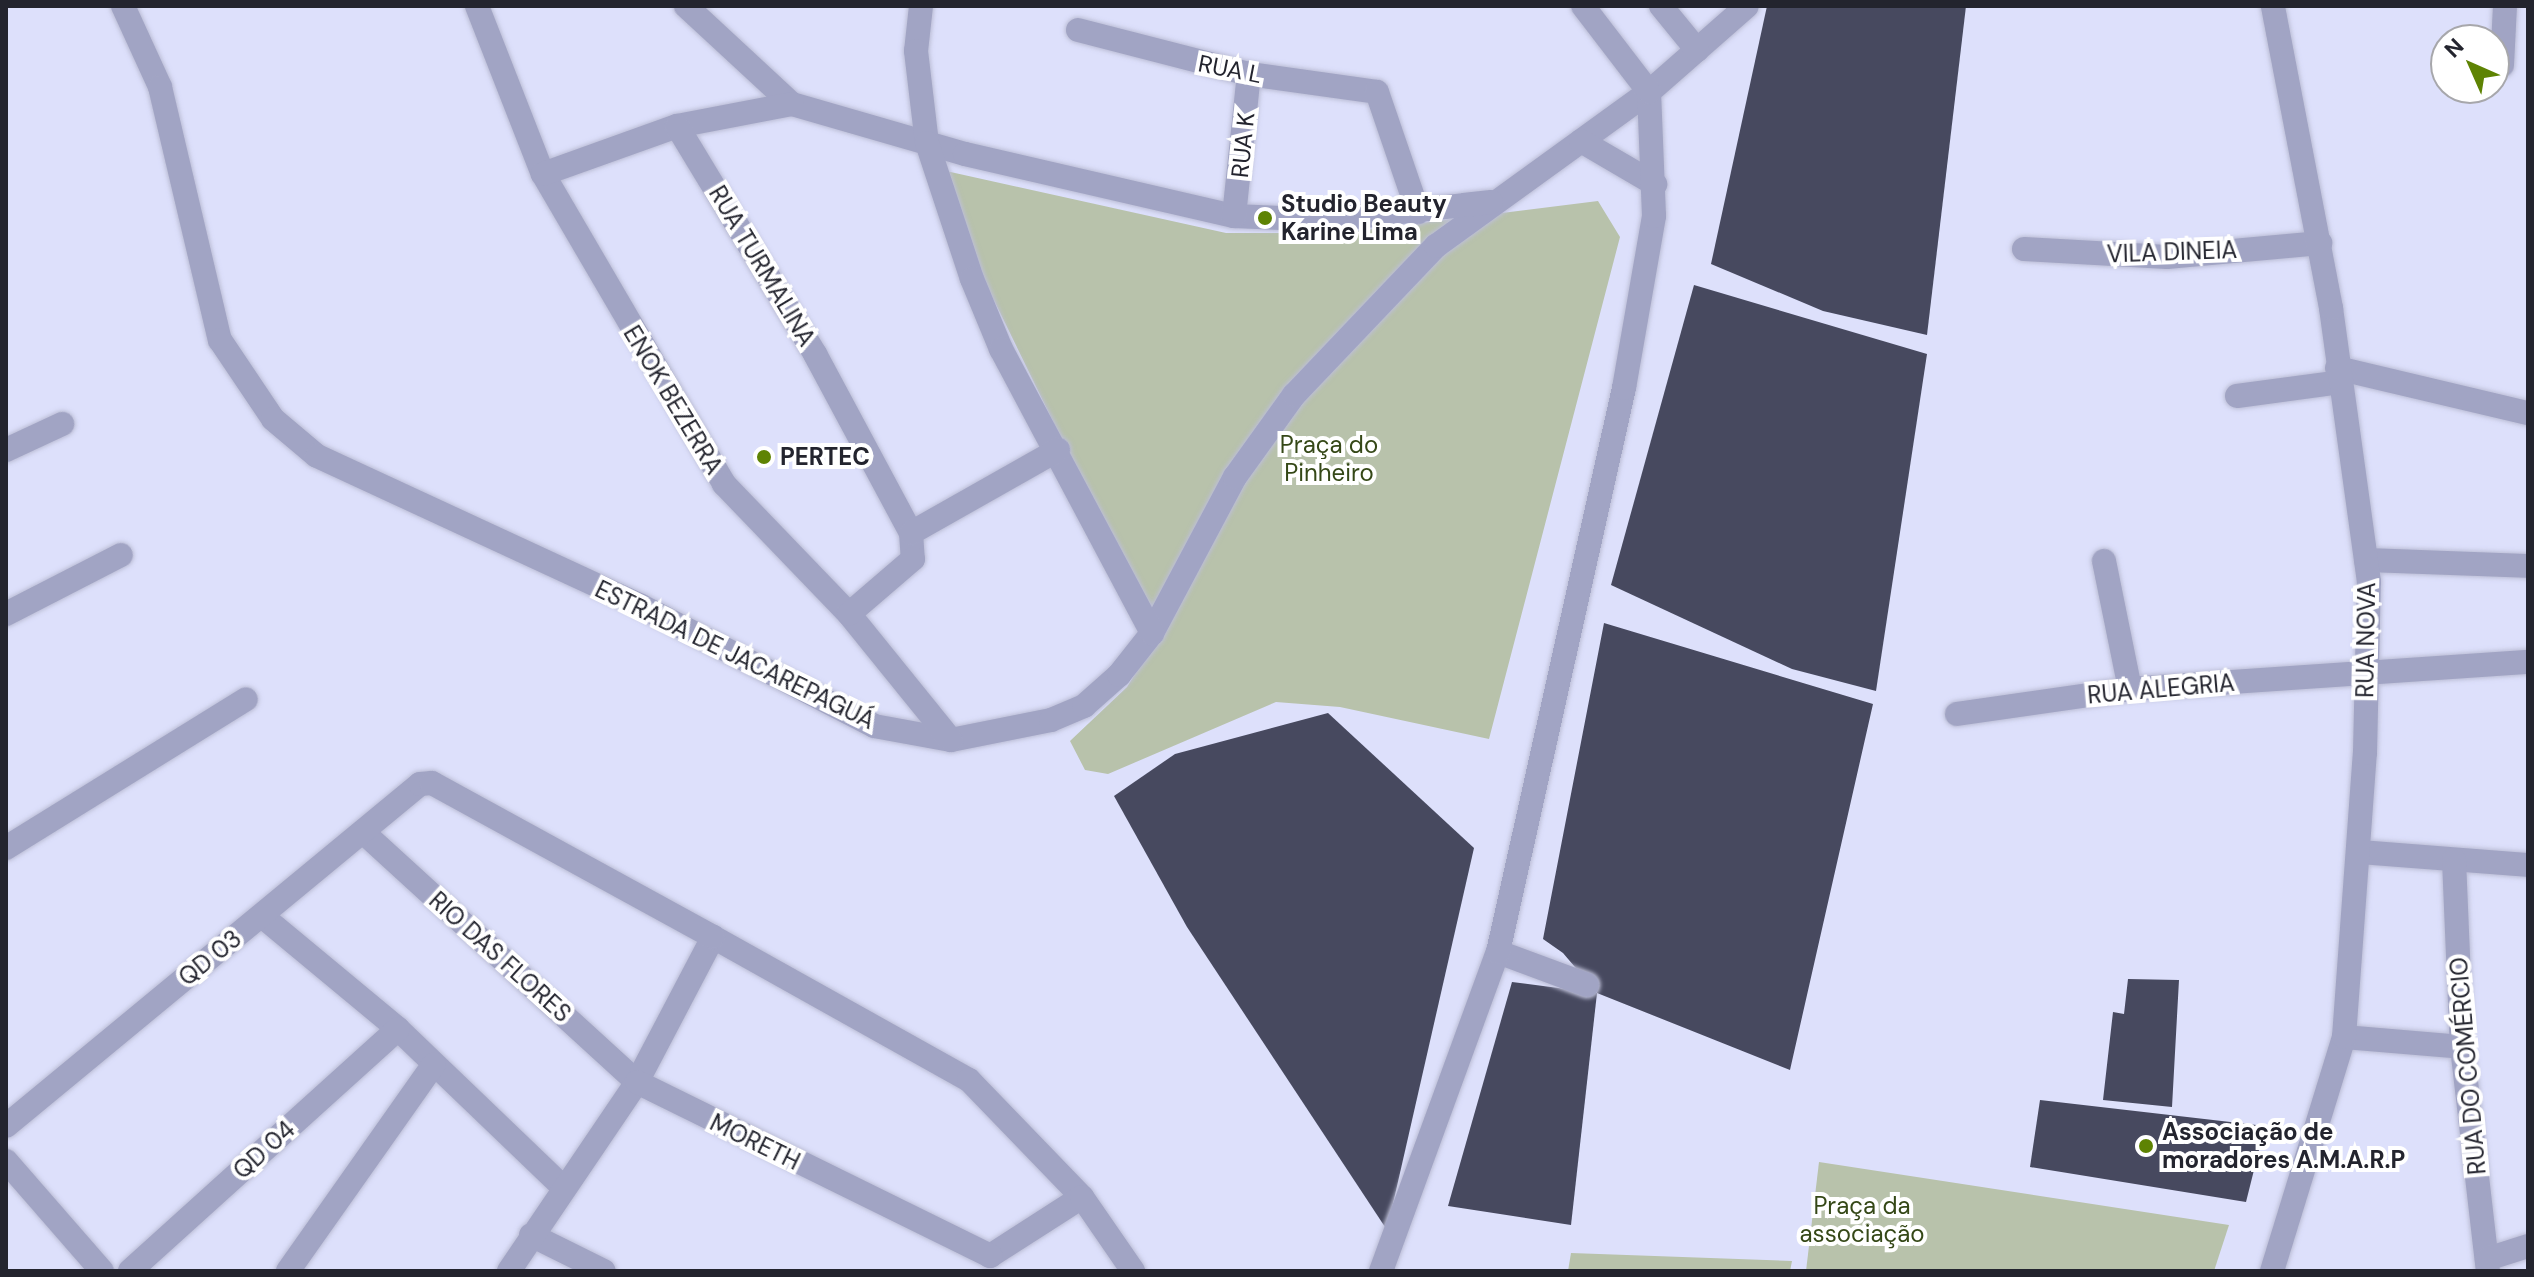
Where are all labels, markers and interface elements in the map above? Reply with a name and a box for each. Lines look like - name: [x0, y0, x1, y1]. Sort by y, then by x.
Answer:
- north arrow: [2430, 24, 2510, 104]
- text: N: [2438, 32, 2470, 64]
- street label: RUA L: [1196, 49, 1264, 89]
- street label: RUA K: [1225, 111, 1261, 179]
- street label: RUA TURMALINA: [703, 181, 821, 351]
- place label: Studio Beauty Karine Lima: [1281, 190, 1447, 246]
- marker: Studio Beauty Karine Lima: [1256, 209, 1274, 227]
- street label: VILA DINEIA: [2106, 235, 2238, 269]
- street label: ENOK BEZERRA: [617, 321, 729, 479]
- park label: Praça do Pinheiro: [1280, 431, 1378, 487]
- place label: PERTEC: [780, 443, 870, 471]
- marker: PERTEC: [755, 448, 773, 466]
- street label: ESTRADA DE JACAREPAGUÁ: [590, 575, 880, 735]
- street label: RUA NOVA: [2351, 582, 2381, 698]
- street label: RUA ALEGRIA: [2086, 668, 2236, 710]
- street label: RIO DAS FLORES: [423, 886, 577, 1028]
- street label: QD 03: [173, 924, 247, 992]
- street label: RUA DO COMÉRCIO: [2444, 956, 2492, 1176]
- street label: MORETH: [705, 1108, 805, 1176]
- street label: QD 04: [227, 1115, 301, 1185]
- place label: Associação de moradores A.M.A.R.P: [2162, 1118, 2405, 1174]
- marker: Associação de moradores A.M.A.R.P: [2137, 1137, 2155, 1155]
- park label: Praça da associação: [1800, 1192, 1924, 1248]

